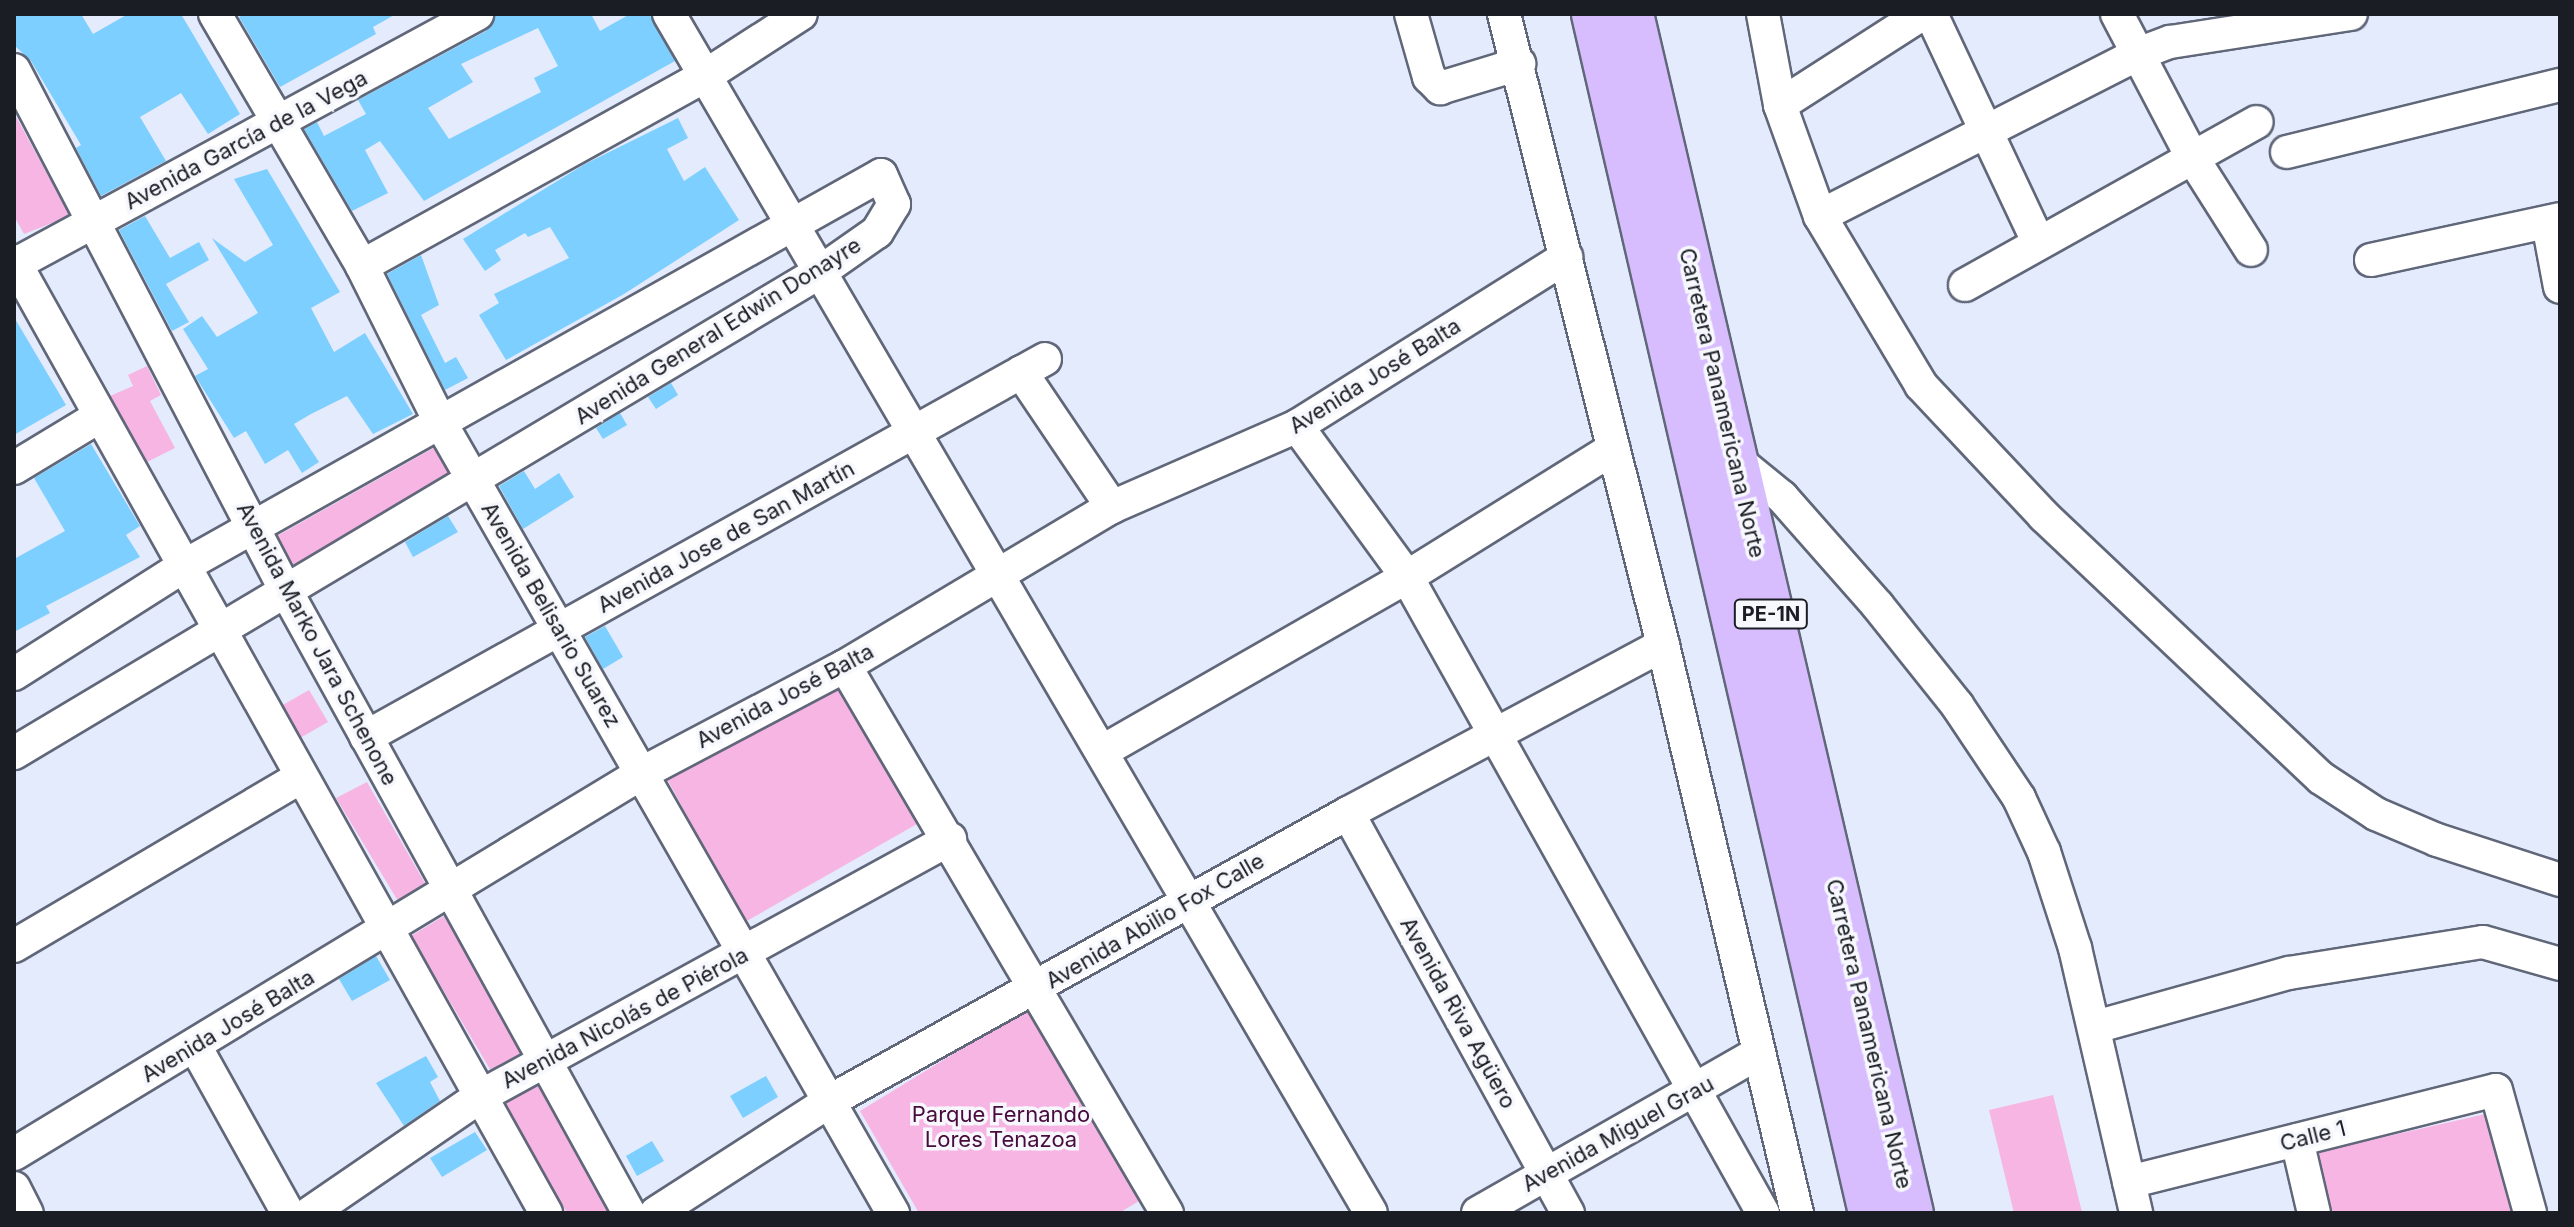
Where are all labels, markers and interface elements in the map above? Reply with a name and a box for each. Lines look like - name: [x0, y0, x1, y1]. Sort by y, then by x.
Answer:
- street label: Avenida García de la Vega: [120, 65, 372, 215]
- street label: Avenida General Edwin Donayre: [570, 232, 866, 430]
- street label: Carretera Panamericana Norte: [1673, 246, 1771, 560]
- street label: Avenida José Balta: [1284, 313, 1466, 439]
- street label: Avenida Jose de San Martín: [593, 455, 859, 619]
- street label: Avenida Marko Jara Schenone: [231, 498, 403, 790]
- street label: Avenida Belisario Suarez: [476, 498, 626, 732]
- road number: PE-1N: [1733, 598, 1809, 630]
- street label: Avenida José Balta: [692, 638, 878, 754]
- street label: Avenida Abilio Fox Calle: [1041, 848, 1269, 994]
- street label: Carretera Panamericana Norte: [1820, 877, 1918, 1191]
- street label: Avenida Riva Agüero: [1394, 913, 1522, 1113]
- street label: Avenida Nicolás de Piérola: [497, 942, 753, 1094]
- street label: Avenida José Balta: [137, 964, 319, 1088]
- street label: Avenida Miguel Grau: [1518, 1070, 1718, 1198]
- park label: Parque Fernando Lores Tenazoa: [912, 1101, 1090, 1152]
- street label: Calle 1: [2277, 1115, 2349, 1157]

